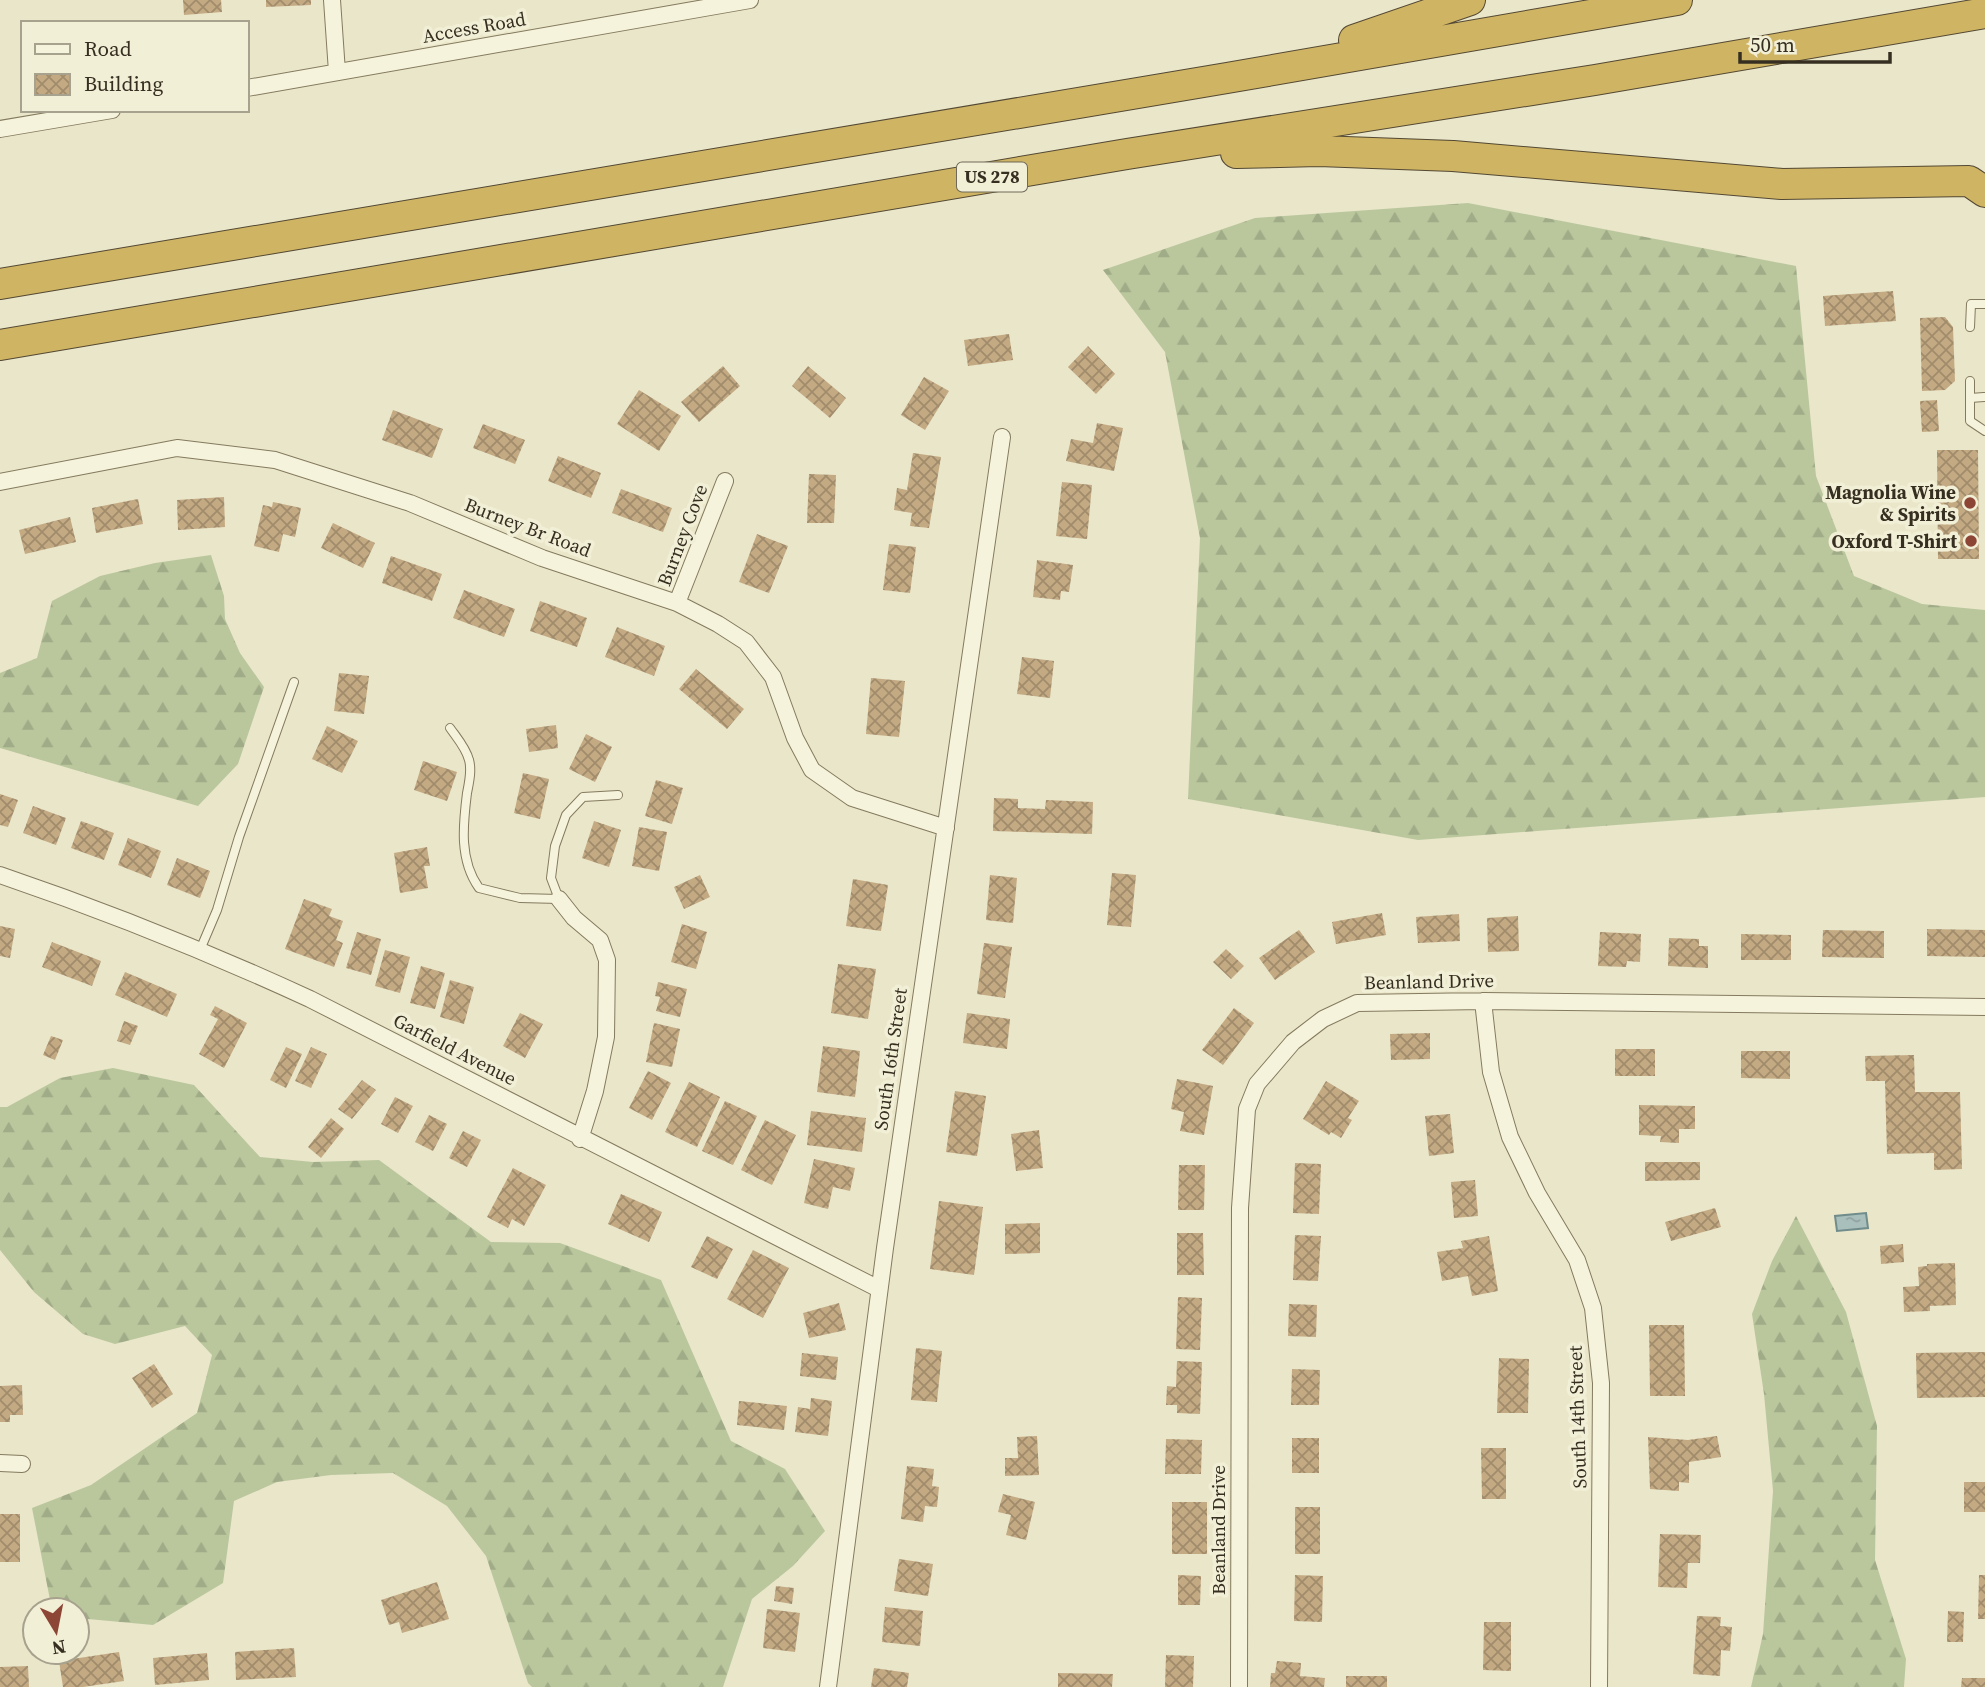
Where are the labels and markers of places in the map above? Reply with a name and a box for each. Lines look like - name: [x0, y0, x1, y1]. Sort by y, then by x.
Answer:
- place label: Magnolia Wine & Spirits: [1825, 479, 1956, 527]
- marker: Magnolia Wine & Spirits: [1962, 495, 1978, 511]
- place label: Oxford T-Shirt: [1831, 528, 1957, 554]
- marker: Oxford T-Shirt: [1963, 533, 1979, 549]

